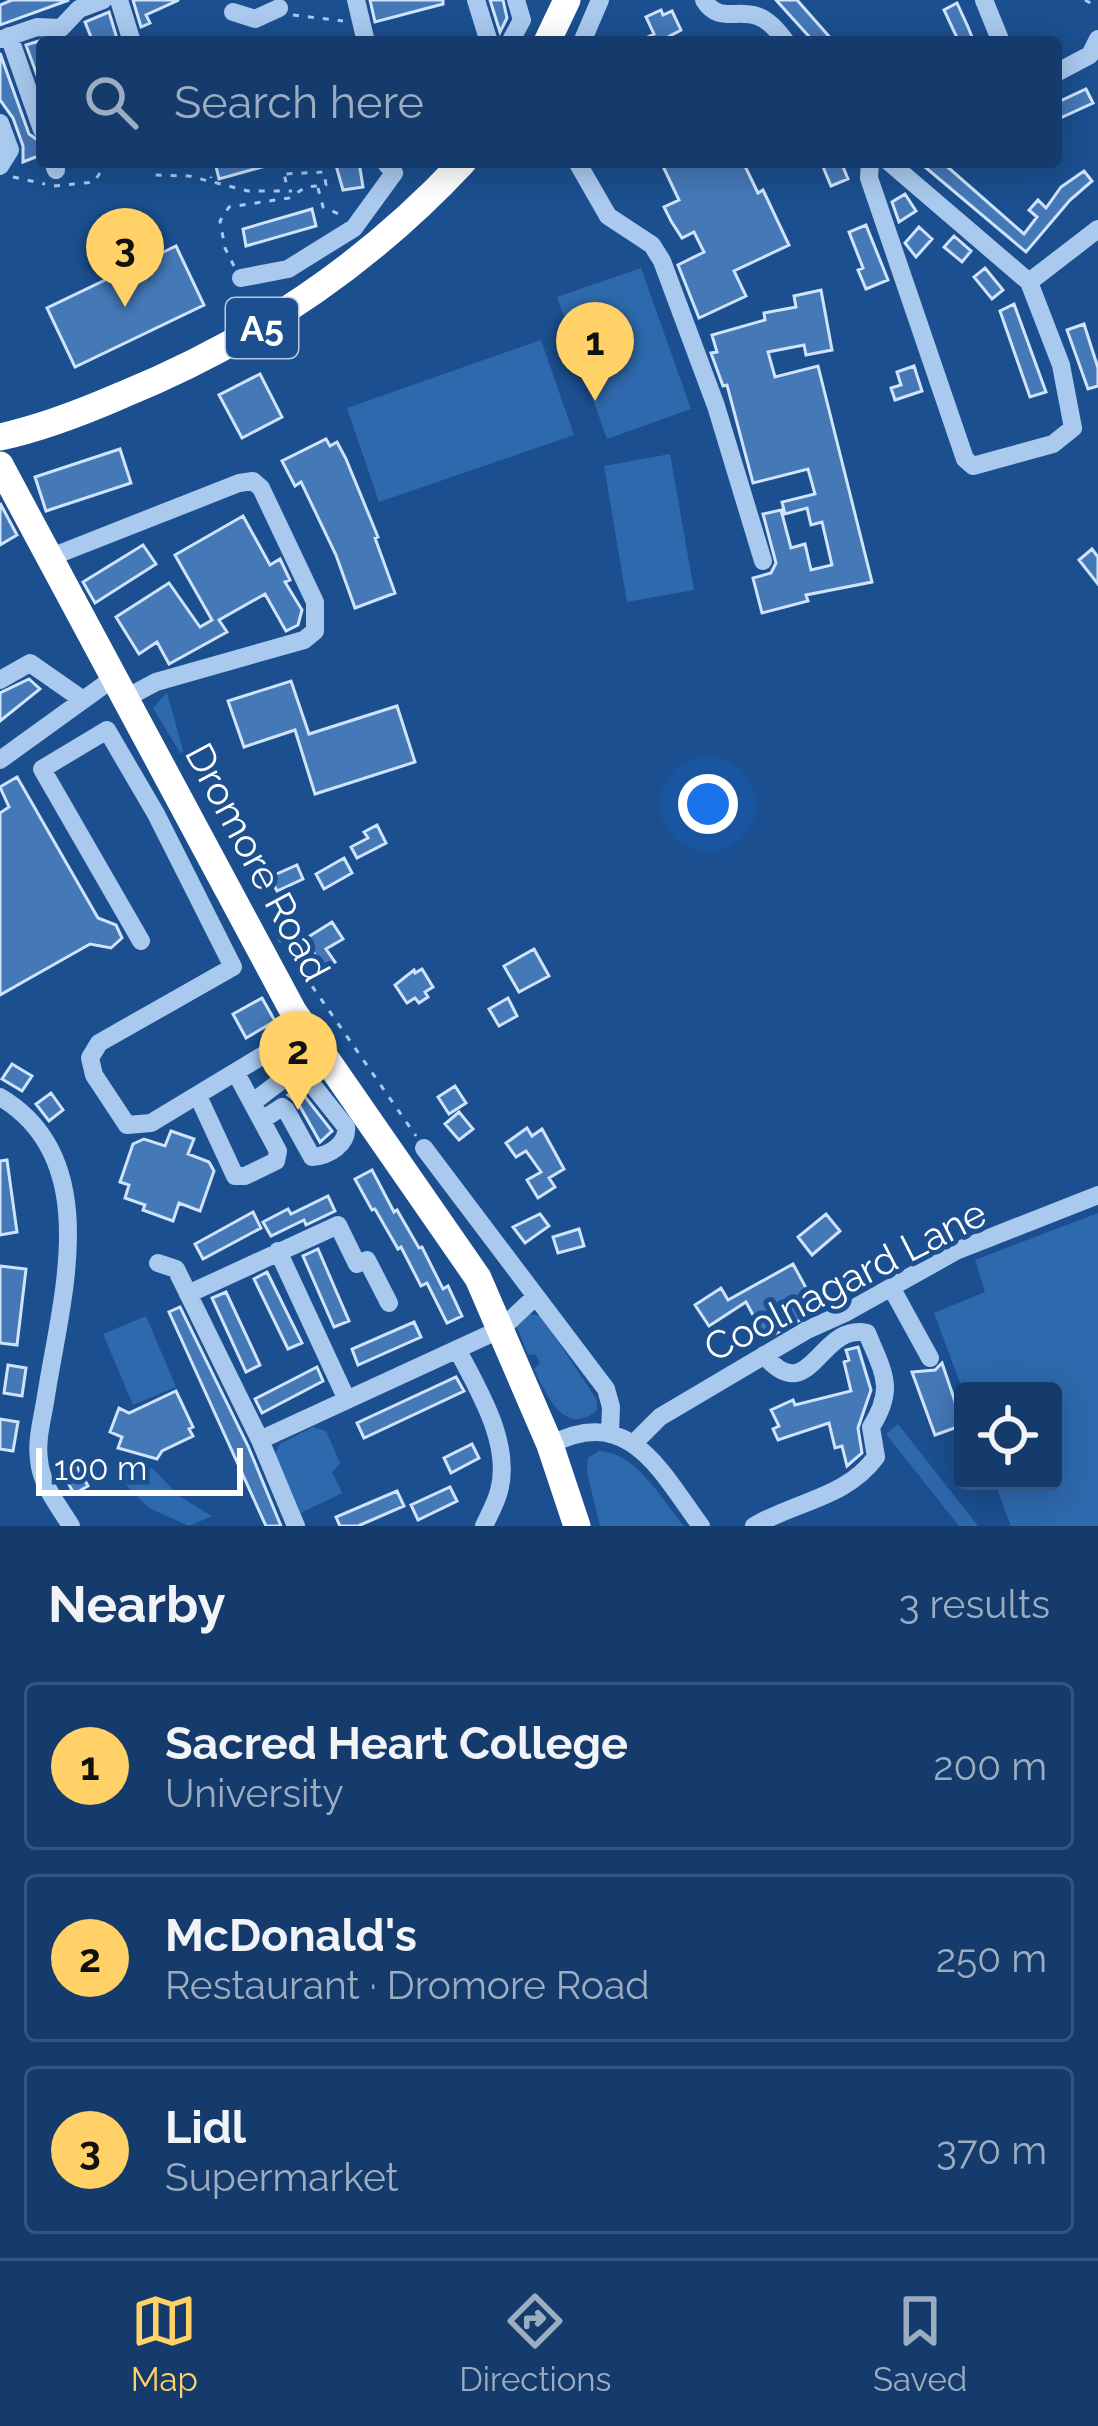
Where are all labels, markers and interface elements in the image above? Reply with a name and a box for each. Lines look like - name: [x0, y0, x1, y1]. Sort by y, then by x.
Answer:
- search box: [36, 36, 1062, 168]
- icon: search: [78, 69, 144, 135]
- text: Search here: [174, 76, 424, 129]
- pin: 3: [86, 208, 164, 307]
- road number: A5: [226, 298, 298, 358]
- pin: 1: [556, 302, 634, 401]
- street label: Dromore Road: [176, 735, 340, 989]
- your location: [678, 774, 738, 834]
- pin: 2: [259, 1011, 337, 1110]
- street label: Coolnagard Lane: [696, 1189, 994, 1371]
- map controls: [954, 1382, 1062, 1490]
- button: locate: [954, 1382, 1062, 1490]
- scale bar: [36, 1442, 243, 1495]
- text: 100 m: [54, 1449, 147, 1488]
- text: Nearby: [48, 1574, 225, 1634]
- text: 3 results: [899, 1581, 1050, 1627]
- text: Sacred Heart College: [165, 1717, 628, 1770]
- text: 1: [80, 1743, 100, 1789]
- text: 200 m: [933, 1743, 1047, 1789]
- text: University: [165, 1770, 344, 1816]
- text: McDonald's: [165, 1909, 417, 1962]
- text: 2: [79, 1935, 101, 1981]
- text: 250 m: [936, 1935, 1047, 1981]
- text: Restaurant · Dromore Road: [165, 1962, 649, 2008]
- text: Lidl: [165, 2101, 246, 2154]
- text: 3: [79, 2127, 101, 2173]
- text: 370 m: [936, 2127, 1047, 2173]
- text: Supermarket: [165, 2154, 399, 2200]
- tab: Map: [131, 2288, 198, 2399]
- tab: Directions: [459, 2288, 612, 2399]
- tab: Saved: [873, 2288, 967, 2399]

